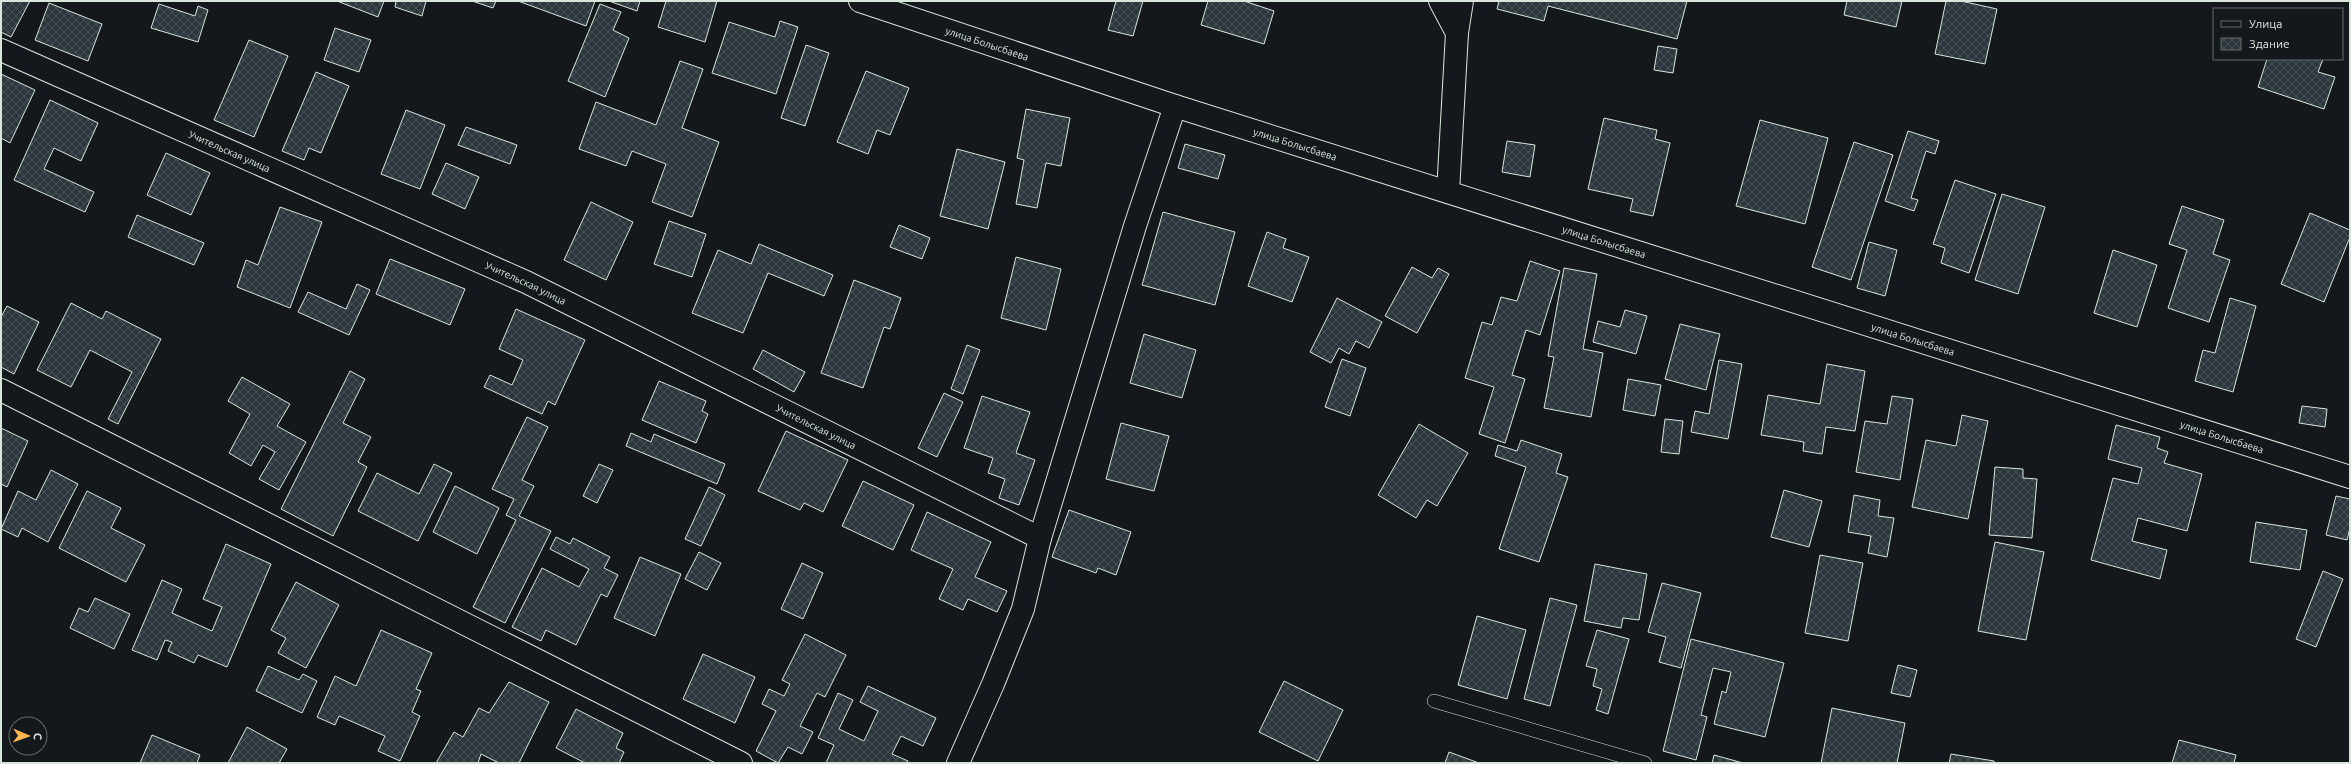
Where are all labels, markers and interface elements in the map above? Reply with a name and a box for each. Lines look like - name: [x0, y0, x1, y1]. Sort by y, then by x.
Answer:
- legend: [2213, 8, 2343, 60]
- text: Улица: [2249, 17, 2282, 30]
- street label: улица Болысбаева: [944, 24, 1030, 62]
- text: Здание: [2249, 37, 2290, 50]
- street label: улица Болысбаева: [1252, 126, 1338, 162]
- street label: Учительская улица: [187, 128, 272, 174]
- street label: улица Болысбаева: [1561, 223, 1647, 260]
- street label: Учительская улица: [484, 259, 568, 307]
- street label: улица Болысбаева: [1870, 321, 1956, 357]
- street label: Учительская улица: [774, 402, 858, 451]
- street label: улица Болысбаева: [2179, 418, 2265, 455]
- north arrow: [8, 716, 48, 756]
- text: С: [32, 733, 44, 740]

